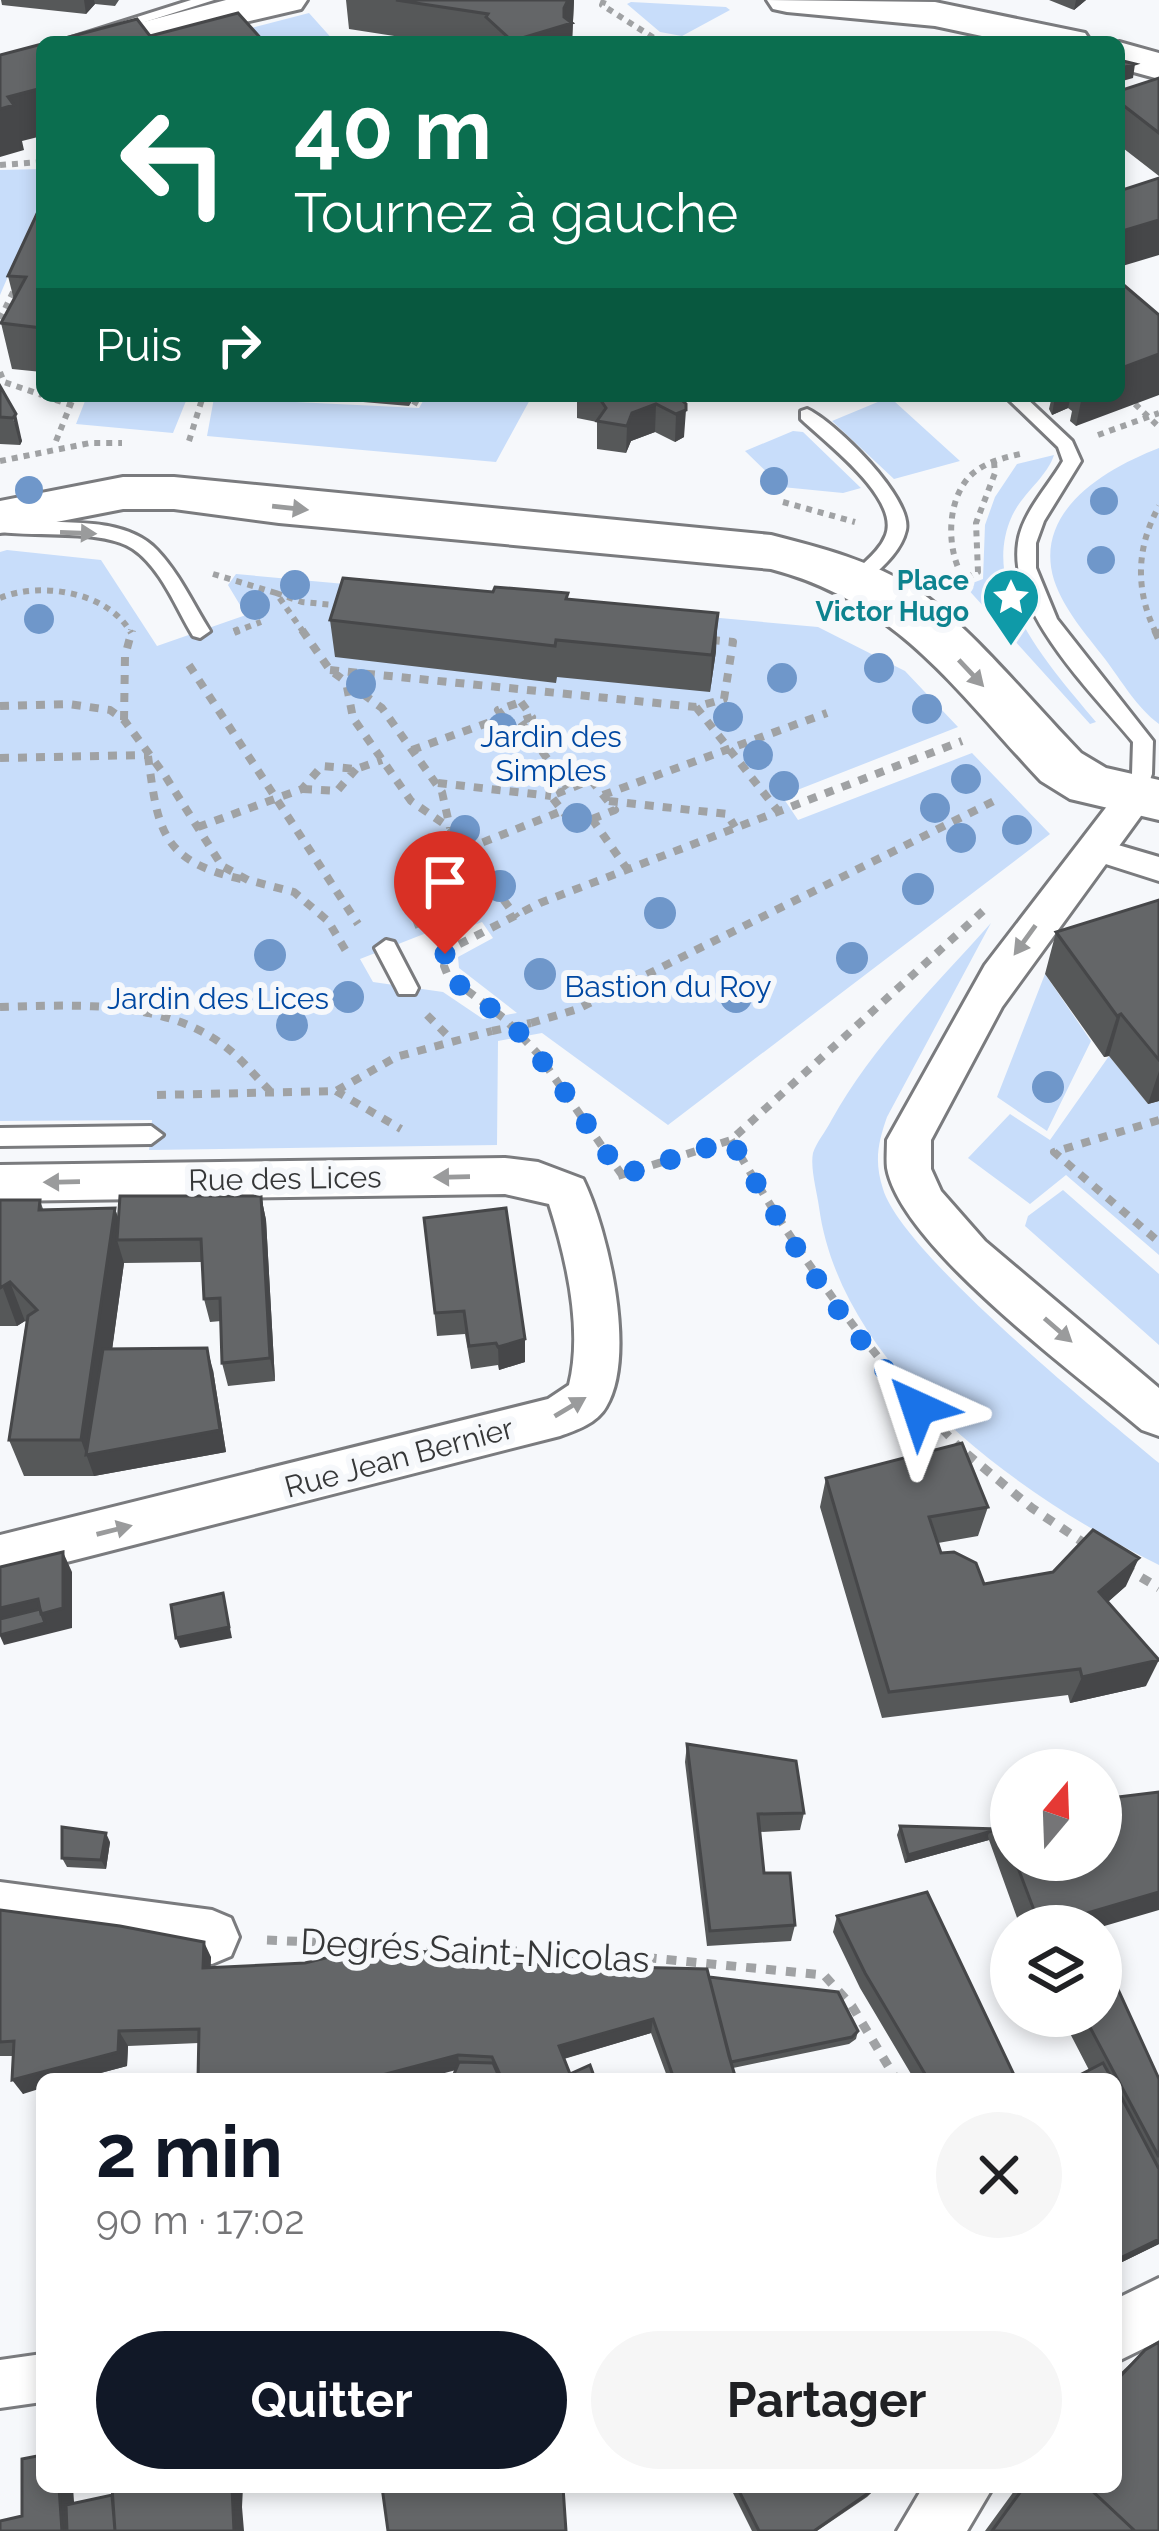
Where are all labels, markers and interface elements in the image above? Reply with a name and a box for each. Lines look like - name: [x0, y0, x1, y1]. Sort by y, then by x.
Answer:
- text: 40 m: [294, 80, 492, 179]
- icon: left: [96, 84, 252, 240]
- text: Tournez à gauche: [294, 181, 738, 245]
- icon: right: [206, 312, 272, 378]
- text: Puis: [96, 319, 182, 372]
- one-way arrow: [272, 498, 309, 517]
- one-way arrow: [60, 524, 98, 543]
- place label: Place Victor Hugo: [815, 565, 969, 627]
- place icon: Place Victor Hugo: [980, 566, 1042, 648]
- one-way arrow: [956, 658, 984, 687]
- park label: Jardin des Simples: [480, 719, 622, 788]
- pin: [394, 831, 496, 954]
- icon: arrive: [412, 849, 478, 915]
- one-way arrow: [1014, 924, 1038, 956]
- park label: Bastion du Roy: [564, 969, 772, 1004]
- park label: Jardin des Lices: [107, 981, 329, 1016]
- street label: Rue des Lices: [188, 1159, 382, 1198]
- one-way arrow: [432, 1167, 470, 1187]
- one-way arrow: [42, 1172, 80, 1192]
- one-way arrow: [1043, 1316, 1073, 1343]
- position arrow: [855, 1345, 981, 1471]
- one-way arrow: [554, 1397, 587, 1419]
- street label: Rue Jean Bernier: [281, 1410, 517, 1505]
- one-way arrow: [95, 1520, 132, 1539]
- north arrow: [990, 1749, 1122, 1881]
- map controls: [990, 1749, 1122, 2037]
- button: layers: [990, 1905, 1122, 2037]
- street label: Degrés Saint-Nicolas: [299, 1920, 651, 1980]
- text: 2 min: [96, 2109, 283, 2194]
- button: close: [936, 2112, 1062, 2238]
- text: 90 m · 17:02: [96, 2197, 305, 2243]
- button: Quitter: [96, 2331, 567, 2469]
- button: Partager: [591, 2331, 1062, 2469]

